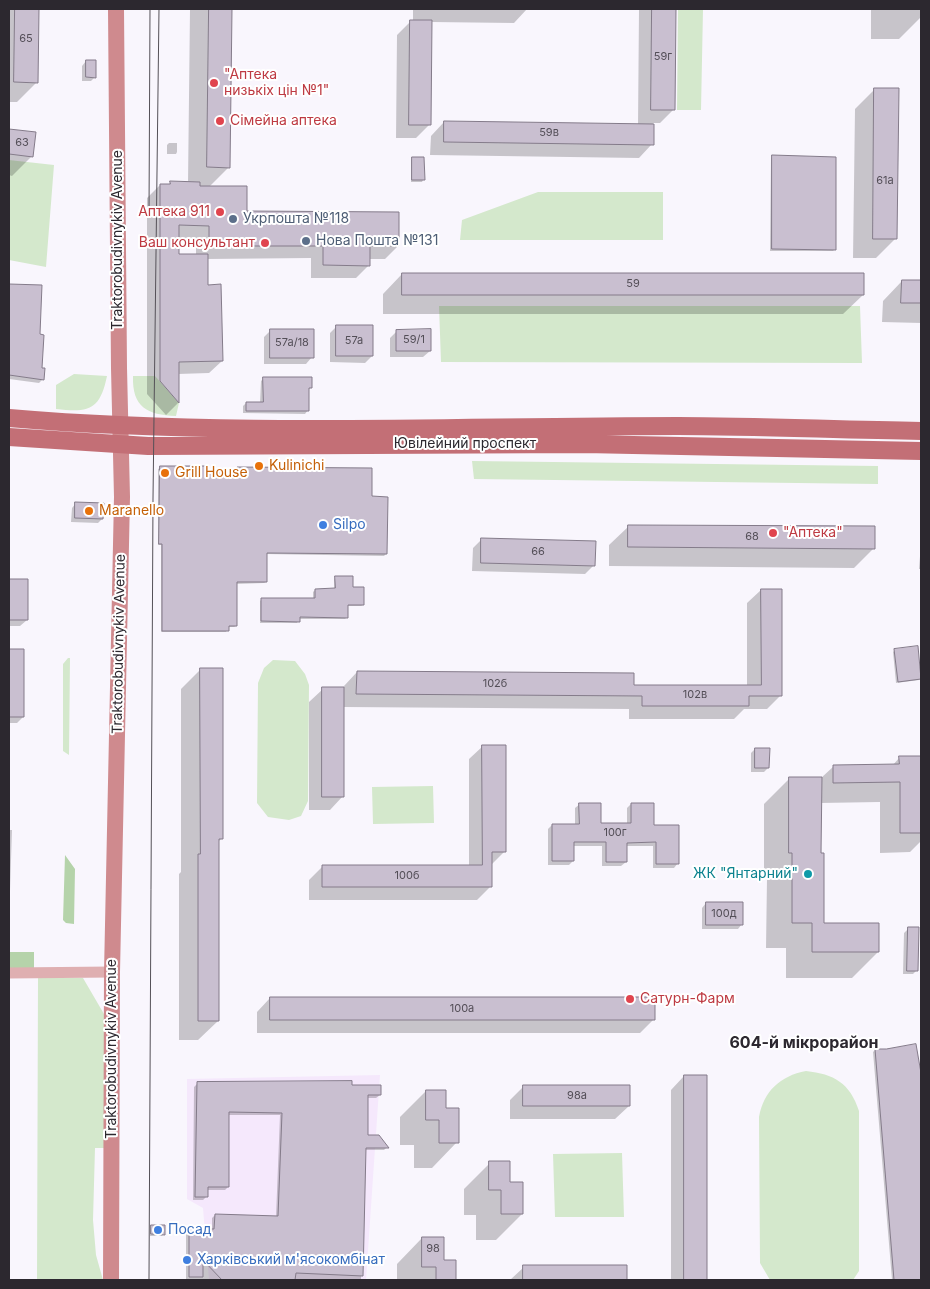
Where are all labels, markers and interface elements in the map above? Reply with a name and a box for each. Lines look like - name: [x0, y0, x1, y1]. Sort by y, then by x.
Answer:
- house number: 65: [19, 32, 33, 46]
- house number: 59г: [654, 50, 672, 64]
- place label: "Аптека низькіх цін №1": [224, 67, 329, 100]
- marker: "Аптека низькіх цін №1": [208, 77, 220, 89]
- place label: Сімейна аптека: [230, 113, 337, 129]
- marker: Сімейна аптека: [214, 115, 226, 127]
- house number: 59в: [539, 126, 559, 140]
- house number: 63: [15, 136, 29, 150]
- street label: Traktorobudivnykiv Avenue: [110, 150, 126, 330]
- house number: 61а: [876, 174, 894, 188]
- place label: Аптека 911: [138, 204, 210, 220]
- marker: Аптека 911: [214, 206, 226, 218]
- place label: Укрпошта №118: [243, 211, 349, 227]
- marker: Укрпошта №118: [227, 213, 239, 225]
- place label: Нова Пошта №131: [316, 233, 438, 249]
- place label: Ваш консультант: [139, 235, 255, 251]
- marker: Нова Пошта №131: [300, 235, 312, 247]
- marker: Ваш консультант: [259, 237, 271, 249]
- house number: 59: [626, 277, 640, 291]
- house number: 59/1: [403, 333, 425, 347]
- house number: 57а: [345, 334, 363, 348]
- house number: 57а/18: [275, 336, 309, 350]
- street label: Ювілейний проспект: [394, 436, 536, 452]
- place label: Kulinichi: [269, 458, 324, 474]
- marker: Kulinichi: [253, 460, 265, 472]
- place label: Grill House: [175, 465, 248, 481]
- marker: Grill House: [159, 467, 171, 479]
- place label: Maranello: [99, 503, 164, 519]
- marker: Maranello: [83, 505, 95, 517]
- place label: Silpo: [333, 517, 366, 533]
- marker: Silpo: [317, 519, 329, 531]
- place label: "Аптека": [783, 525, 843, 541]
- marker: "Аптека": [767, 527, 779, 539]
- house number: 68: [745, 530, 759, 544]
- house number: 66: [531, 545, 545, 559]
- street label: Traktorobudivnykiv Avenue: [109, 554, 129, 734]
- house number: 102б: [483, 677, 507, 691]
- house number: 102в: [683, 688, 707, 702]
- house number: 100г: [603, 826, 627, 840]
- place label: ЖК "Янтарний": [693, 866, 798, 882]
- marker: ЖК "Янтарний": [802, 868, 814, 880]
- house number: 100б: [395, 869, 419, 883]
- house number: 100д: [711, 907, 737, 921]
- street label: Traktorobudivnykiv Avenue: [104, 959, 120, 1139]
- place label: Сатурн-Фарм: [640, 991, 735, 1007]
- marker: Сатурн-Фарм: [624, 993, 636, 1005]
- house number: 100а: [450, 1002, 474, 1016]
- district label: 604-й мікрорайон: [729, 1033, 879, 1053]
- house number: 98а: [567, 1089, 587, 1103]
- place label: Посад: [168, 1222, 212, 1238]
- marker: Посад: [152, 1224, 164, 1236]
- house number: 98: [426, 1242, 440, 1256]
- place label: Харківський м'ясокомбінат: [197, 1252, 385, 1268]
- marker: Харківський м'ясокомбінат: [181, 1254, 193, 1266]

